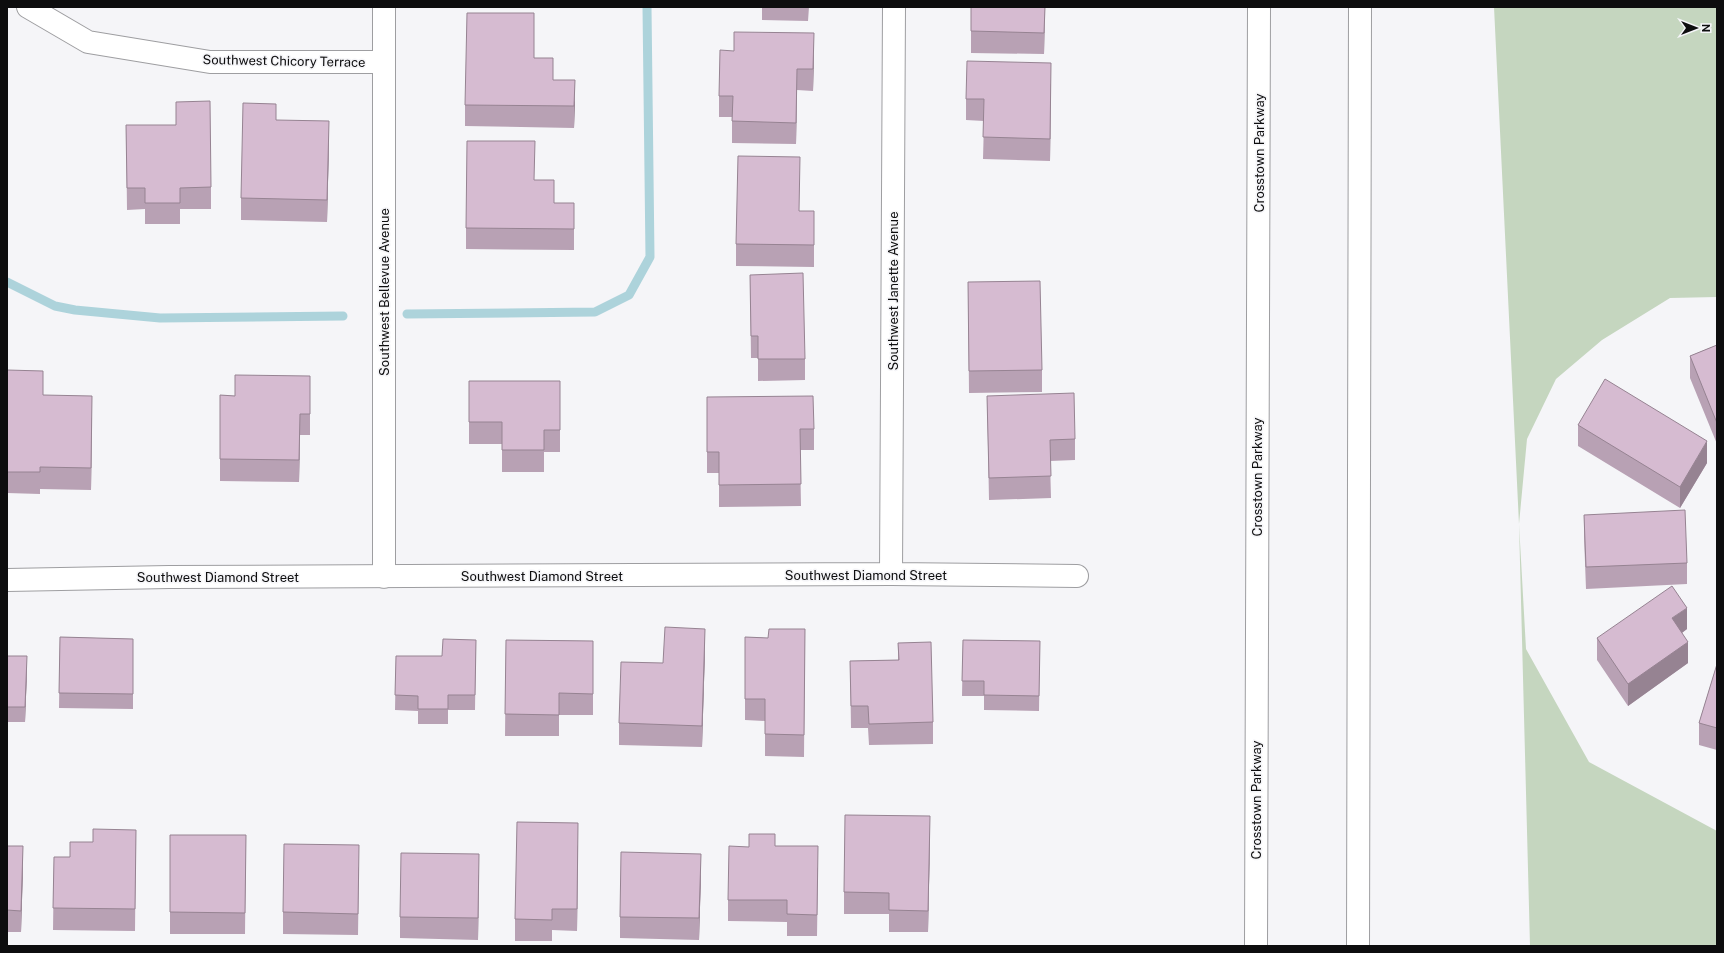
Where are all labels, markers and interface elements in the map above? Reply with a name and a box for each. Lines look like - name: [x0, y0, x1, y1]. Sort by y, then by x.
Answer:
- north arrow: [1676, 8, 1716, 48]
- text: N: [1700, 24, 1712, 32]
- street label: Southwest Chicory Terrace: [202, 52, 366, 70]
- street label: Crosstown Parkway: [1252, 93, 1267, 212]
- street label: Southwest Bellevue Avenue: [377, 208, 392, 376]
- street label: Southwest Janette Avenue: [886, 211, 901, 371]
- street label: Crosstown Parkway: [1250, 417, 1265, 536]
- street label: Southwest Diamond Street: [785, 568, 947, 583]
- street label: Southwest Diamond Street: [461, 569, 623, 584]
- street label: Southwest Diamond Street: [137, 570, 299, 585]
- street label: Crosstown Parkway: [1249, 740, 1264, 859]

